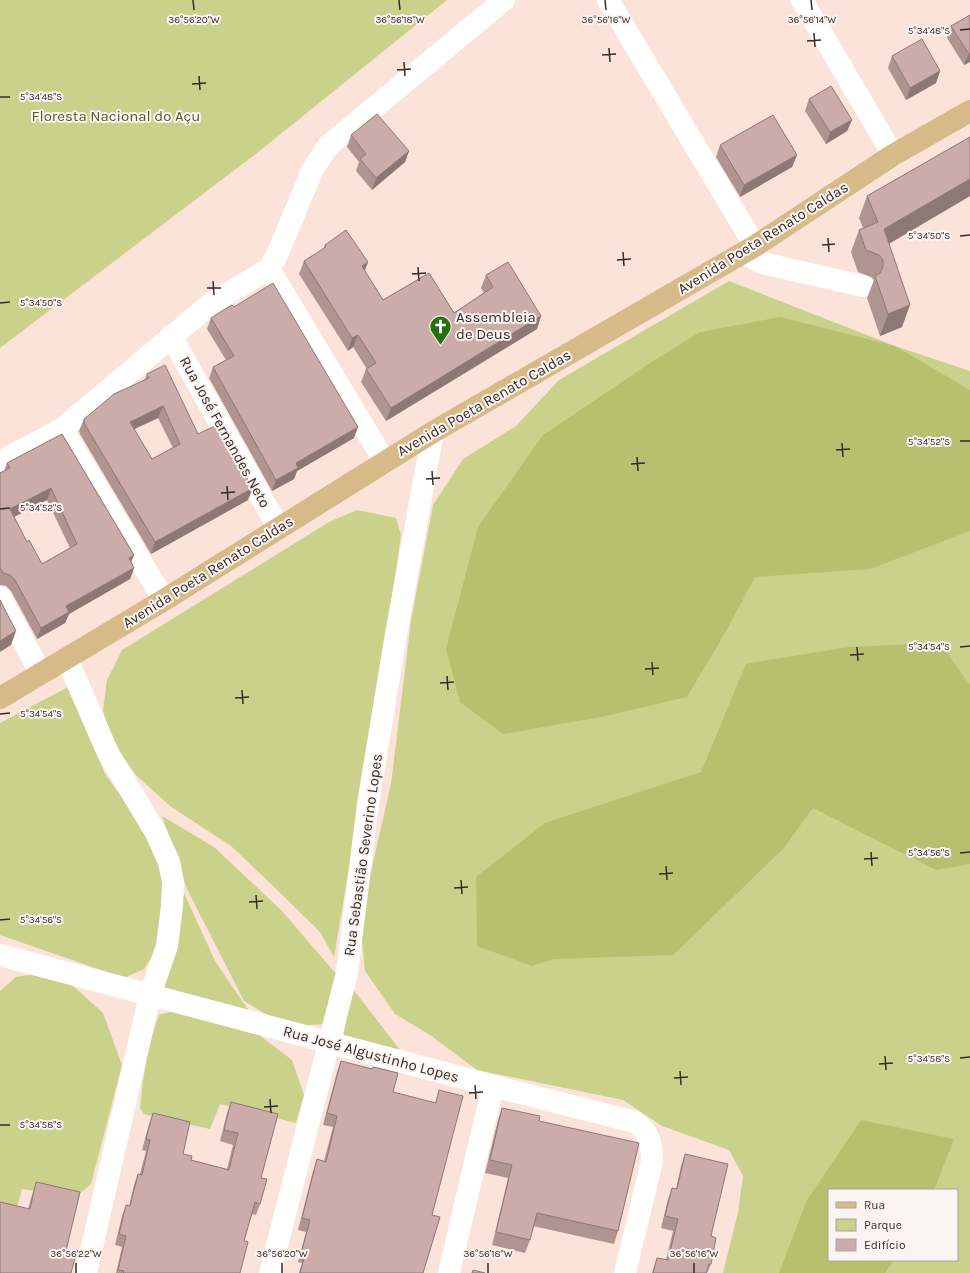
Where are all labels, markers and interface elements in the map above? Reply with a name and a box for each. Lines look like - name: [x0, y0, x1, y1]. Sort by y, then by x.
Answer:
- text: 36°56'20"W: [168, 14, 220, 26]
- text: 36°56'18"W: [375, 14, 425, 26]
- text: 36°56'16"W: [582, 14, 630, 26]
- text: 36°56'14"W: [788, 14, 836, 26]
- text: 5°34'48"S: [908, 25, 950, 37]
- text: 5°34'48"S: [20, 91, 62, 103]
- park label: Floresta Nacional do Açu: [32, 107, 200, 125]
- street label: Avenida Poeta Renato Caldas: [674, 178, 852, 298]
- text: 5°34'50"S: [908, 230, 950, 242]
- text: 5°34'50"S: [20, 297, 62, 309]
- place label: Assembleia de Deus: [456, 308, 536, 343]
- church icon: Assembleia de Deus: [428, 313, 454, 346]
- street label: Avenida Poeta Renato Caldas: [394, 346, 574, 460]
- street label: Rua José Fernandes Neto: [176, 353, 274, 511]
- text: 5°34'52"S: [908, 436, 950, 448]
- text: 5°34'52"S: [20, 502, 62, 514]
- street label: Avenida Poeta Renato Caldas: [119, 512, 297, 632]
- text: 5°34'54"S: [908, 641, 950, 653]
- text: 5°34'54"S: [20, 708, 62, 720]
- street label: Rua Sebastião Severino Lopes: [340, 753, 386, 957]
- text: 5°34'56"S: [908, 847, 950, 859]
- text: 5°34'56"S: [20, 914, 62, 926]
- street label: Rua José Algustinho Lopes: [281, 1022, 461, 1086]
- text: 5°34'58"S: [908, 1053, 950, 1065]
- text: 5°34'58"S: [20, 1119, 62, 1131]
- legend: [828, 1189, 958, 1261]
- text: Rua: [864, 1198, 885, 1212]
- text: Parque: [864, 1218, 902, 1232]
- text: Edifício: [864, 1238, 905, 1252]
- text: 36°56'22"W: [50, 1248, 102, 1260]
- text: 36°56'20"W: [256, 1248, 308, 1260]
- text: 36°56'18"W: [463, 1248, 513, 1260]
- text: 36°56'16"W: [670, 1248, 718, 1260]

